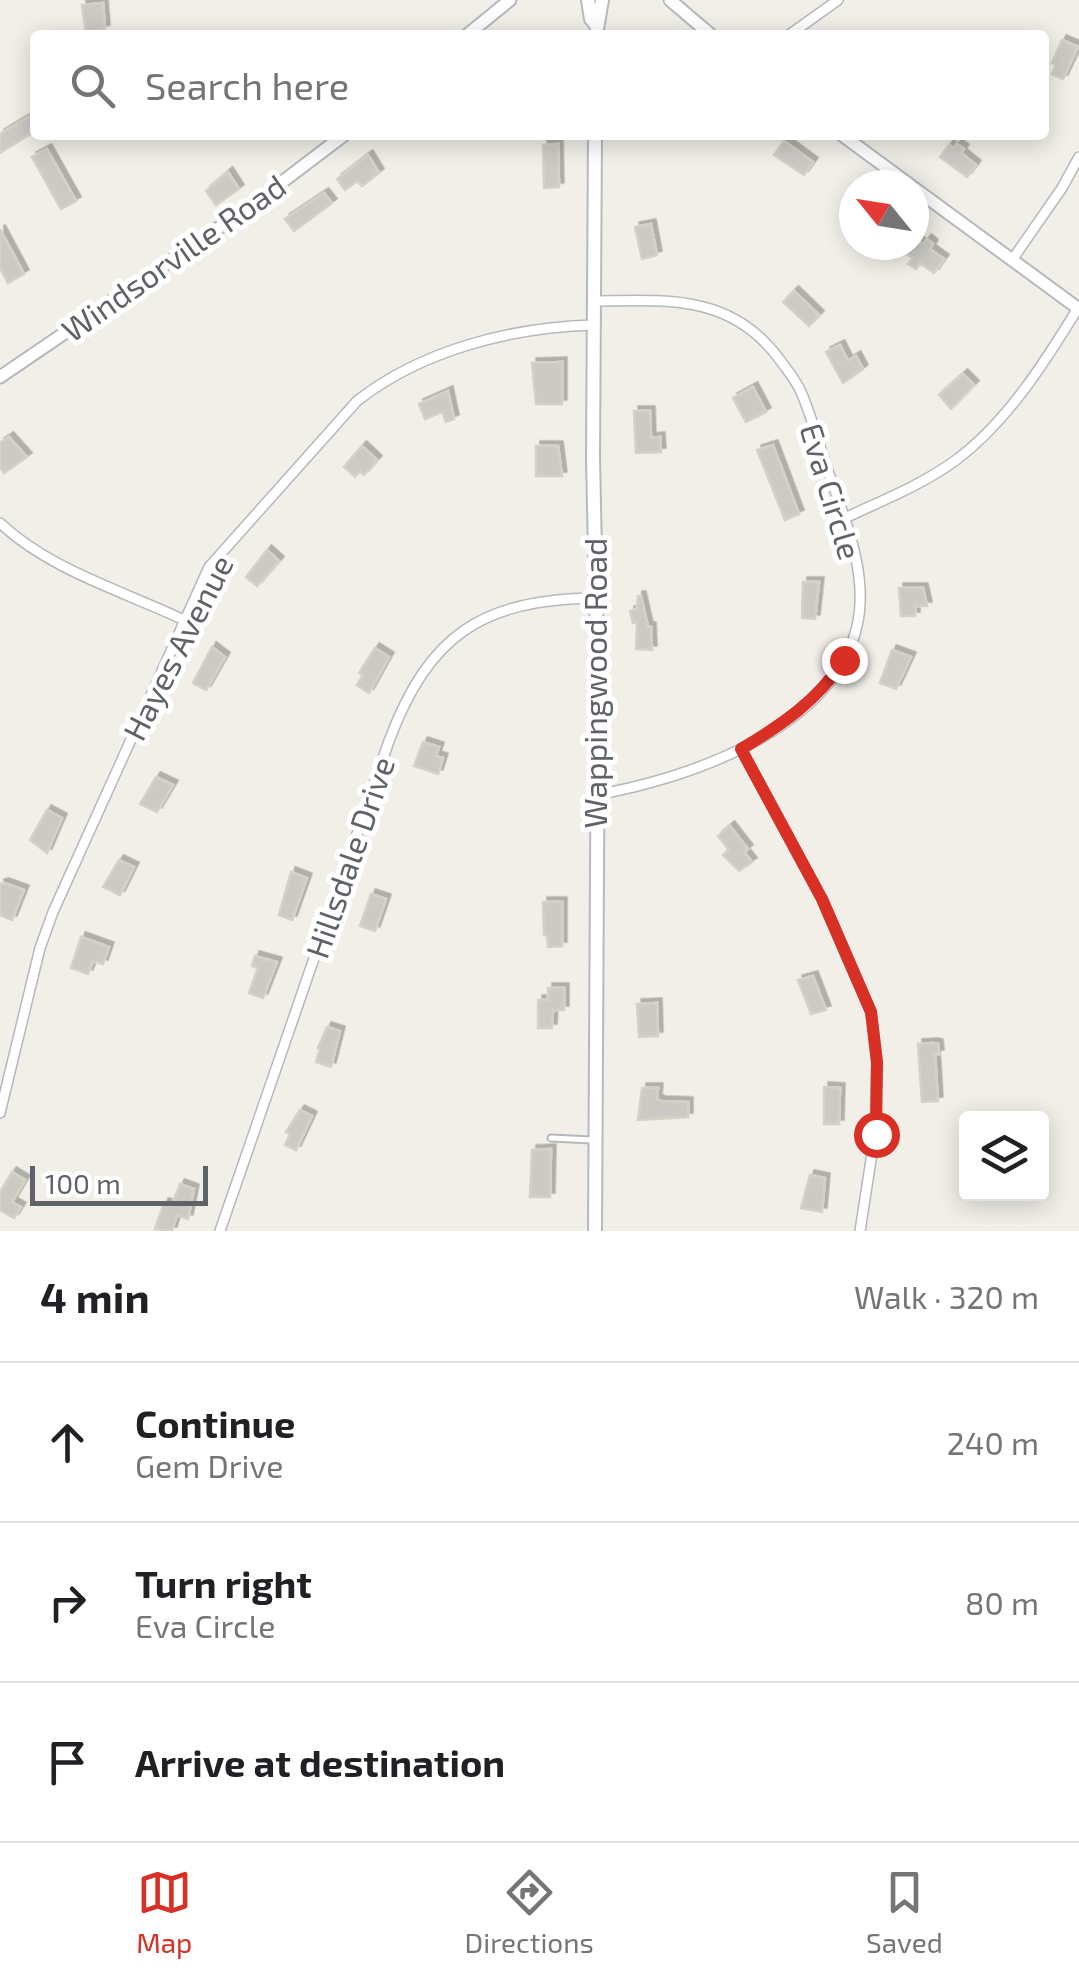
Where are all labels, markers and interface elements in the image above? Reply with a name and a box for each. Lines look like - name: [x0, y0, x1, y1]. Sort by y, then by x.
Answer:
- search box: [30, 30, 1049, 140]
- icon: search: [65, 58, 120, 113]
- text: Search here: [145, 62, 349, 108]
- street label: Windsorville Road: [54, 166, 292, 348]
- north arrow: [839, 170, 929, 260]
- street label: Eva Circle: [793, 418, 871, 564]
- street label: Wappingwood Road: [575, 538, 613, 828]
- street label: Hayes Avenue: [114, 548, 240, 746]
- route end: [822, 638, 868, 684]
- street label: Hillsdale Drive: [297, 751, 401, 963]
- map controls: [959, 1111, 1049, 1201]
- button: layers: [959, 1111, 1049, 1201]
- route start: [854, 1112, 900, 1158]
- scale bar: [30, 1161, 208, 1206]
- text: 100 m: [45, 1166, 121, 1200]
- text: 4 min: [40, 1271, 150, 1321]
- text: Walk · 320 m: [854, 1277, 1039, 1315]
- text: Continue: [135, 1400, 295, 1446]
- icon: ahead: [40, 1415, 95, 1470]
- text: 240 m: [947, 1423, 1039, 1461]
- text: Gem Drive: [135, 1446, 283, 1484]
- text: Turn right: [135, 1560, 312, 1606]
- icon: right: [40, 1575, 95, 1630]
- text: 80 m: [965, 1583, 1039, 1621]
- text: Eva Circle: [135, 1606, 275, 1644]
- icon: arrive: [40, 1735, 95, 1790]
- text: Arrive at destination: [135, 1739, 505, 1785]
- tab: Map: [136, 1865, 192, 1959]
- tab: Directions: [465, 1865, 594, 1959]
- tab: Saved: [866, 1865, 943, 1959]

